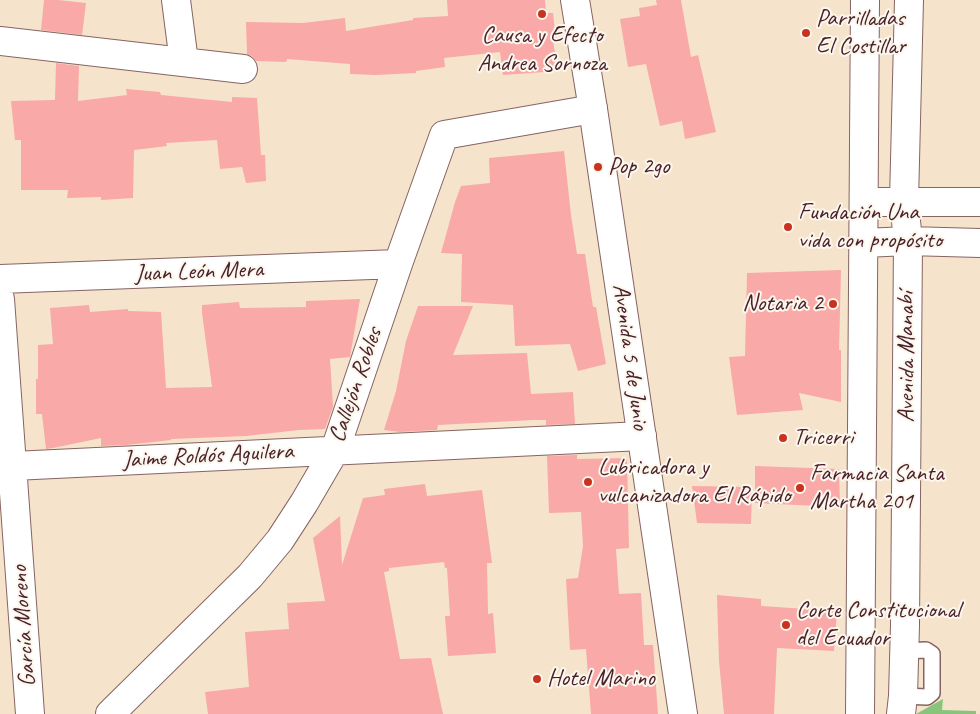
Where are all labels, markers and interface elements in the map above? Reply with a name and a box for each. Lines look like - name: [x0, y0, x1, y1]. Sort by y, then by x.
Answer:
- place label: Parrilladas El Costillar: [816, 5, 906, 61]
- marker: Causa y Efecto Andrea Sornoza: [536, 8, 548, 20]
- place label: Causa y Efecto Andrea Sornoza: [477, 22, 607, 78]
- marker: Parrilladas El Costillar: [800, 27, 812, 39]
- place label: Pop 2go: [608, 153, 670, 181]
- marker: Pop 2go: [592, 161, 604, 173]
- place label: Fundación Una vida con propósito: [798, 199, 942, 255]
- marker: Fundación Una vida con propósito: [782, 221, 794, 233]
- street label: Juan León Mera: [134, 255, 264, 289]
- street label: Avenida 5 de Junio: [605, 282, 655, 432]
- place label: Notaria 2: [742, 290, 823, 318]
- street label: Avenida Manabí: [893, 291, 921, 423]
- marker: Notaria 2: [827, 298, 839, 310]
- street label: Callejón Robles: [323, 324, 389, 446]
- place label: Tricerri: [793, 424, 853, 452]
- marker: Tricerri: [777, 432, 789, 444]
- street label: Jaime Roldós Aguilera: [122, 437, 294, 475]
- place label: Lubricadora y vulcanizadora El Rápido: [598, 454, 790, 510]
- place label: Farmacia Santa Martha 201: [810, 460, 944, 516]
- marker: Lubricadora y vulcanizadora El Rápido: [582, 476, 594, 488]
- marker: Farmacia Santa Martha 201: [794, 482, 806, 494]
- street label: García Moreno: [5, 564, 43, 688]
- place label: Corte Constitucional del Ecuador: [796, 597, 960, 653]
- marker: Corte Constitucional del Ecuador: [780, 619, 792, 631]
- place label: Hotel Marino: [547, 665, 655, 693]
- marker: Hotel Marino: [531, 673, 543, 685]

